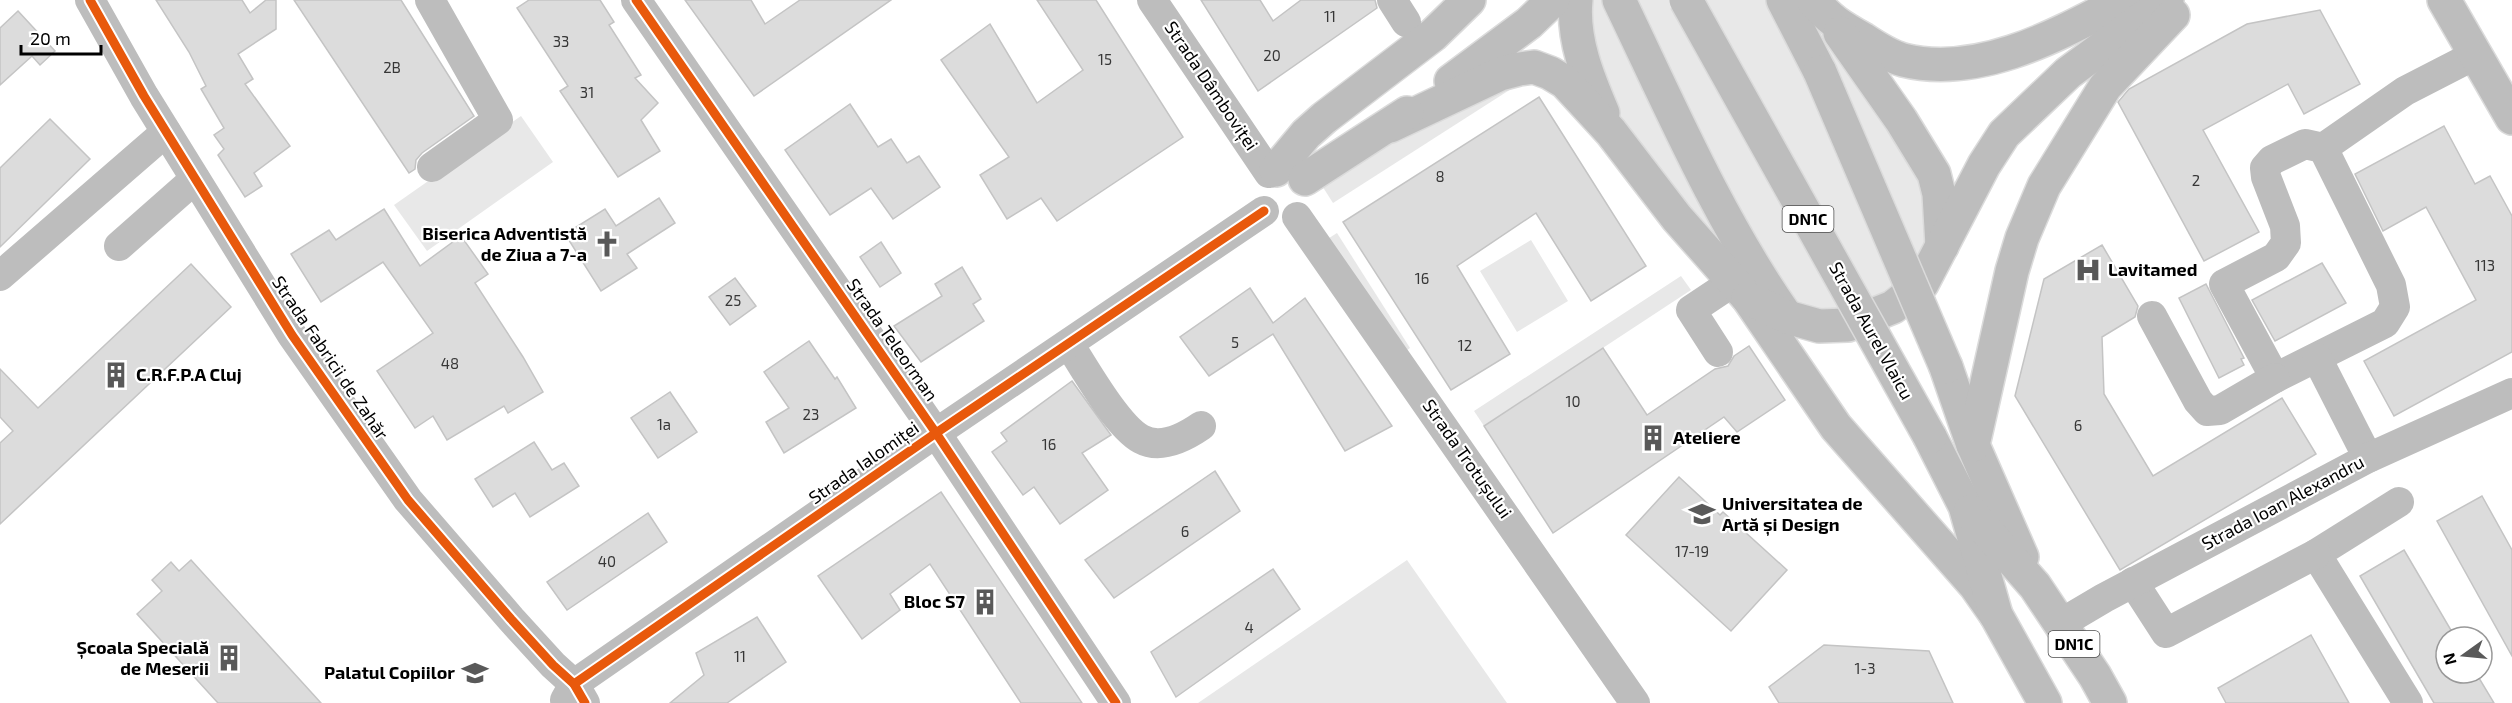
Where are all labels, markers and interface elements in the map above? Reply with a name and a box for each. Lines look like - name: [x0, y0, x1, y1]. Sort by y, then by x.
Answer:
- house number: 11: [1324, 7, 1336, 25]
- street label: Strada Dâmboviței: [1160, 17, 1263, 155]
- scale bar: [21, 18, 100, 56]
- text: 20 m: [30, 27, 71, 49]
- house number: 33: [553, 32, 569, 50]
- house number: 20: [1263, 46, 1281, 64]
- house number: 15: [1098, 50, 1112, 68]
- house number: 2B: [383, 58, 401, 76]
- house number: 31: [580, 83, 594, 101]
- house number: 8: [1435, 167, 1445, 185]
- house number: 2: [2192, 171, 2200, 189]
- road number: DN1C: [1782, 206, 1834, 232]
- place label: Biserica Adventistă de Ziua a 7-a: [422, 222, 587, 265]
- church icon: Biserica Adventistă de Ziua a 7-a: [592, 229, 622, 259]
- hospital icon: Lavitamed: [2073, 255, 2103, 285]
- house number: 113: [2475, 256, 2495, 274]
- street label: Strada Aurel Vlaicu: [1825, 258, 1919, 403]
- place label: Lavitamed: [2108, 258, 2197, 280]
- house number: 16: [1415, 269, 1429, 287]
- street label: Strada Fabricii de Zahăr: [268, 271, 394, 443]
- street label: Strada Teleorman: [842, 274, 943, 405]
- house number: 25: [725, 291, 741, 309]
- house number: 5: [1231, 333, 1239, 351]
- house number: 12: [1458, 336, 1472, 354]
- house number: 48: [441, 354, 459, 372]
- building icon: C.R.F.P.A Cluj: [101, 360, 131, 390]
- place label: C.R.F.P.A Cluj: [136, 363, 242, 385]
- house number: 10: [1565, 392, 1581, 410]
- street label: Strada Trotușului: [1418, 395, 1517, 523]
- house number: 23: [803, 405, 819, 423]
- house number: 1a: [657, 415, 671, 433]
- street label: Strada Ialomiței: [804, 416, 923, 509]
- house number: 6: [2074, 416, 2082, 434]
- building icon: Ateliere: [1638, 423, 1668, 453]
- place label: Ateliere: [1673, 426, 1741, 448]
- house number: 16: [1042, 435, 1056, 453]
- street label: Strada Ioan Alexandru: [2198, 450, 2368, 554]
- place label: Universitatea de Artă și Design: [1722, 492, 1863, 537]
- school or university icon: Universitatea de Artă și Design: [1687, 499, 1717, 529]
- house number: 6: [1181, 522, 1189, 540]
- house number: 17-19: [1675, 542, 1709, 560]
- house number: 40: [598, 552, 616, 570]
- building icon: Bloc S7: [970, 587, 1000, 617]
- place label: Bloc S7: [904, 590, 965, 612]
- house number: 4: [1244, 618, 1254, 636]
- north arrow: [2434, 625, 2494, 685]
- road number: DN1C: [2048, 631, 2100, 657]
- place label: Școala Specială de Meserii: [76, 636, 209, 679]
- building icon: Școala Specială de Meserii: [214, 643, 244, 673]
- house number: 11: [734, 647, 746, 665]
- text: N: [2438, 651, 2460, 667]
- school or university icon: Palatul Copiilor: [460, 658, 490, 688]
- house number: 1-3: [1854, 659, 1876, 677]
- place label: Palatul Copiilor: [324, 661, 455, 683]

